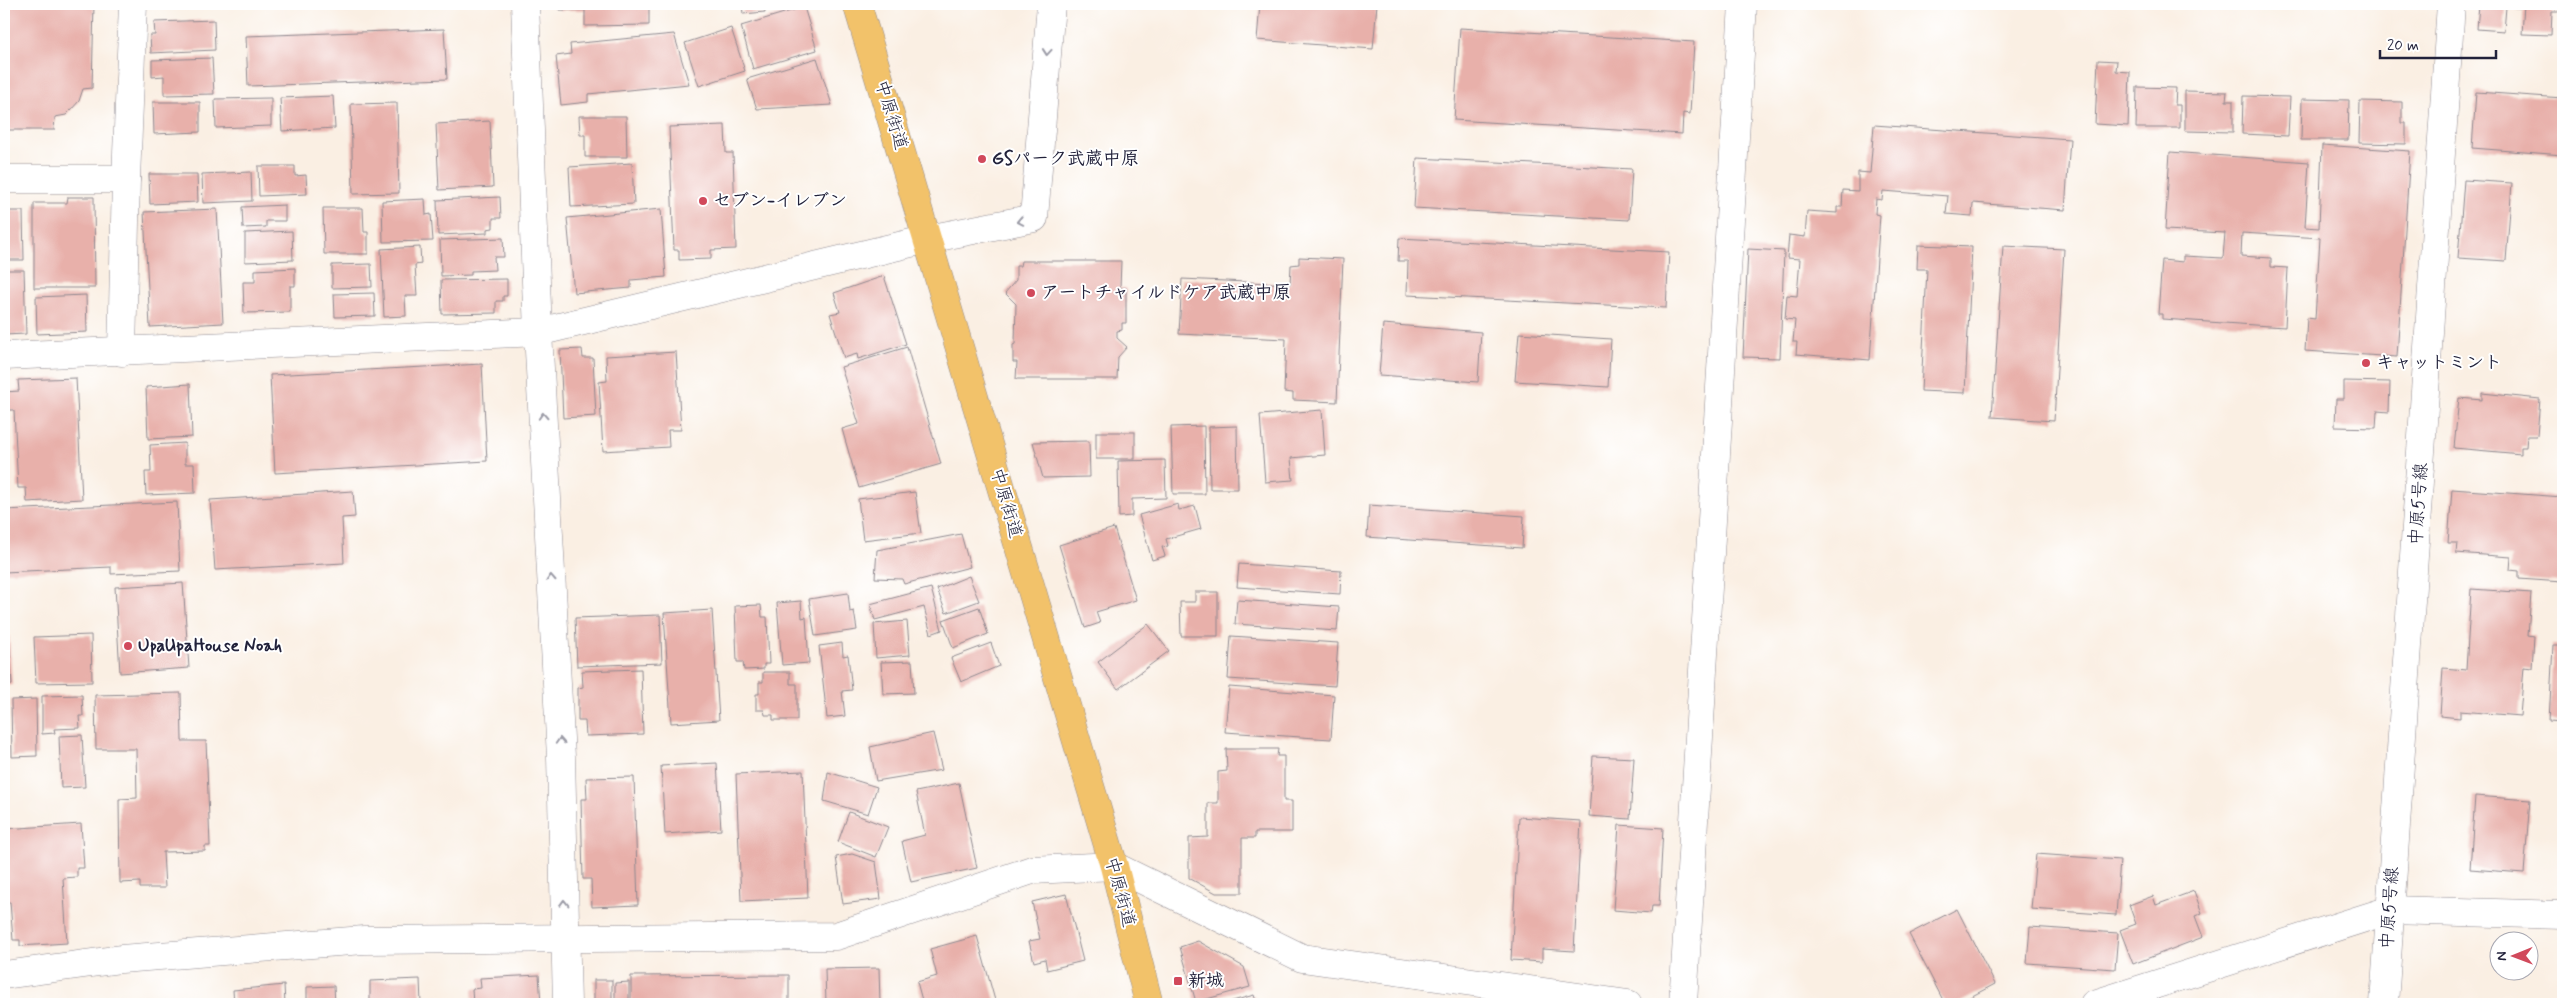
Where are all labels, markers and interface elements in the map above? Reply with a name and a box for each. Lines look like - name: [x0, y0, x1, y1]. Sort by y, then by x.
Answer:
- scale bar: [2380, 28, 2496, 60]
- text: 20 m: [2387, 36, 2419, 56]
- one-way arrow: [1042, 49, 1053, 57]
- street label: 中原街道: [869, 77, 913, 153]
- place label: GSパーク武蔵中原: [992, 147, 1139, 171]
- marker: GSパーク武蔵中原: [976, 153, 988, 165]
- place label: セブン-イレブン: [713, 189, 847, 213]
- marker: セブン-イレブン: [697, 195, 709, 207]
- one-way arrow: [1016, 215, 1025, 225]
- place label: アートチャイルドケア武蔵中原: [1041, 281, 1291, 305]
- marker: アートチャイルドケア武蔵中原: [1025, 287, 1037, 299]
- place label: キャットミント: [2376, 351, 2502, 375]
- marker: キャットミント: [2360, 357, 2372, 369]
- one-way arrow: [537, 412, 548, 420]
- street label: 中原5号線: [2404, 462, 2434, 546]
- street label: 中原街道: [985, 465, 1027, 541]
- one-way arrow: [546, 574, 557, 582]
- place label: UpaUpaHouse Noah: [138, 634, 282, 658]
- marker: UpaUpaHouse Noah: [122, 640, 134, 652]
- one-way arrow: [554, 736, 565, 744]
- street label: 中原街道: [1099, 854, 1141, 930]
- street label: 中原5号線: [2375, 866, 2405, 950]
- one-way arrow: [559, 899, 569, 906]
- north arrow: [2490, 930, 2540, 980]
- text: N: [2493, 951, 2511, 961]
- place label: 新城: [1188, 969, 1224, 993]
- marker: 新城: [1172, 975, 1184, 987]

